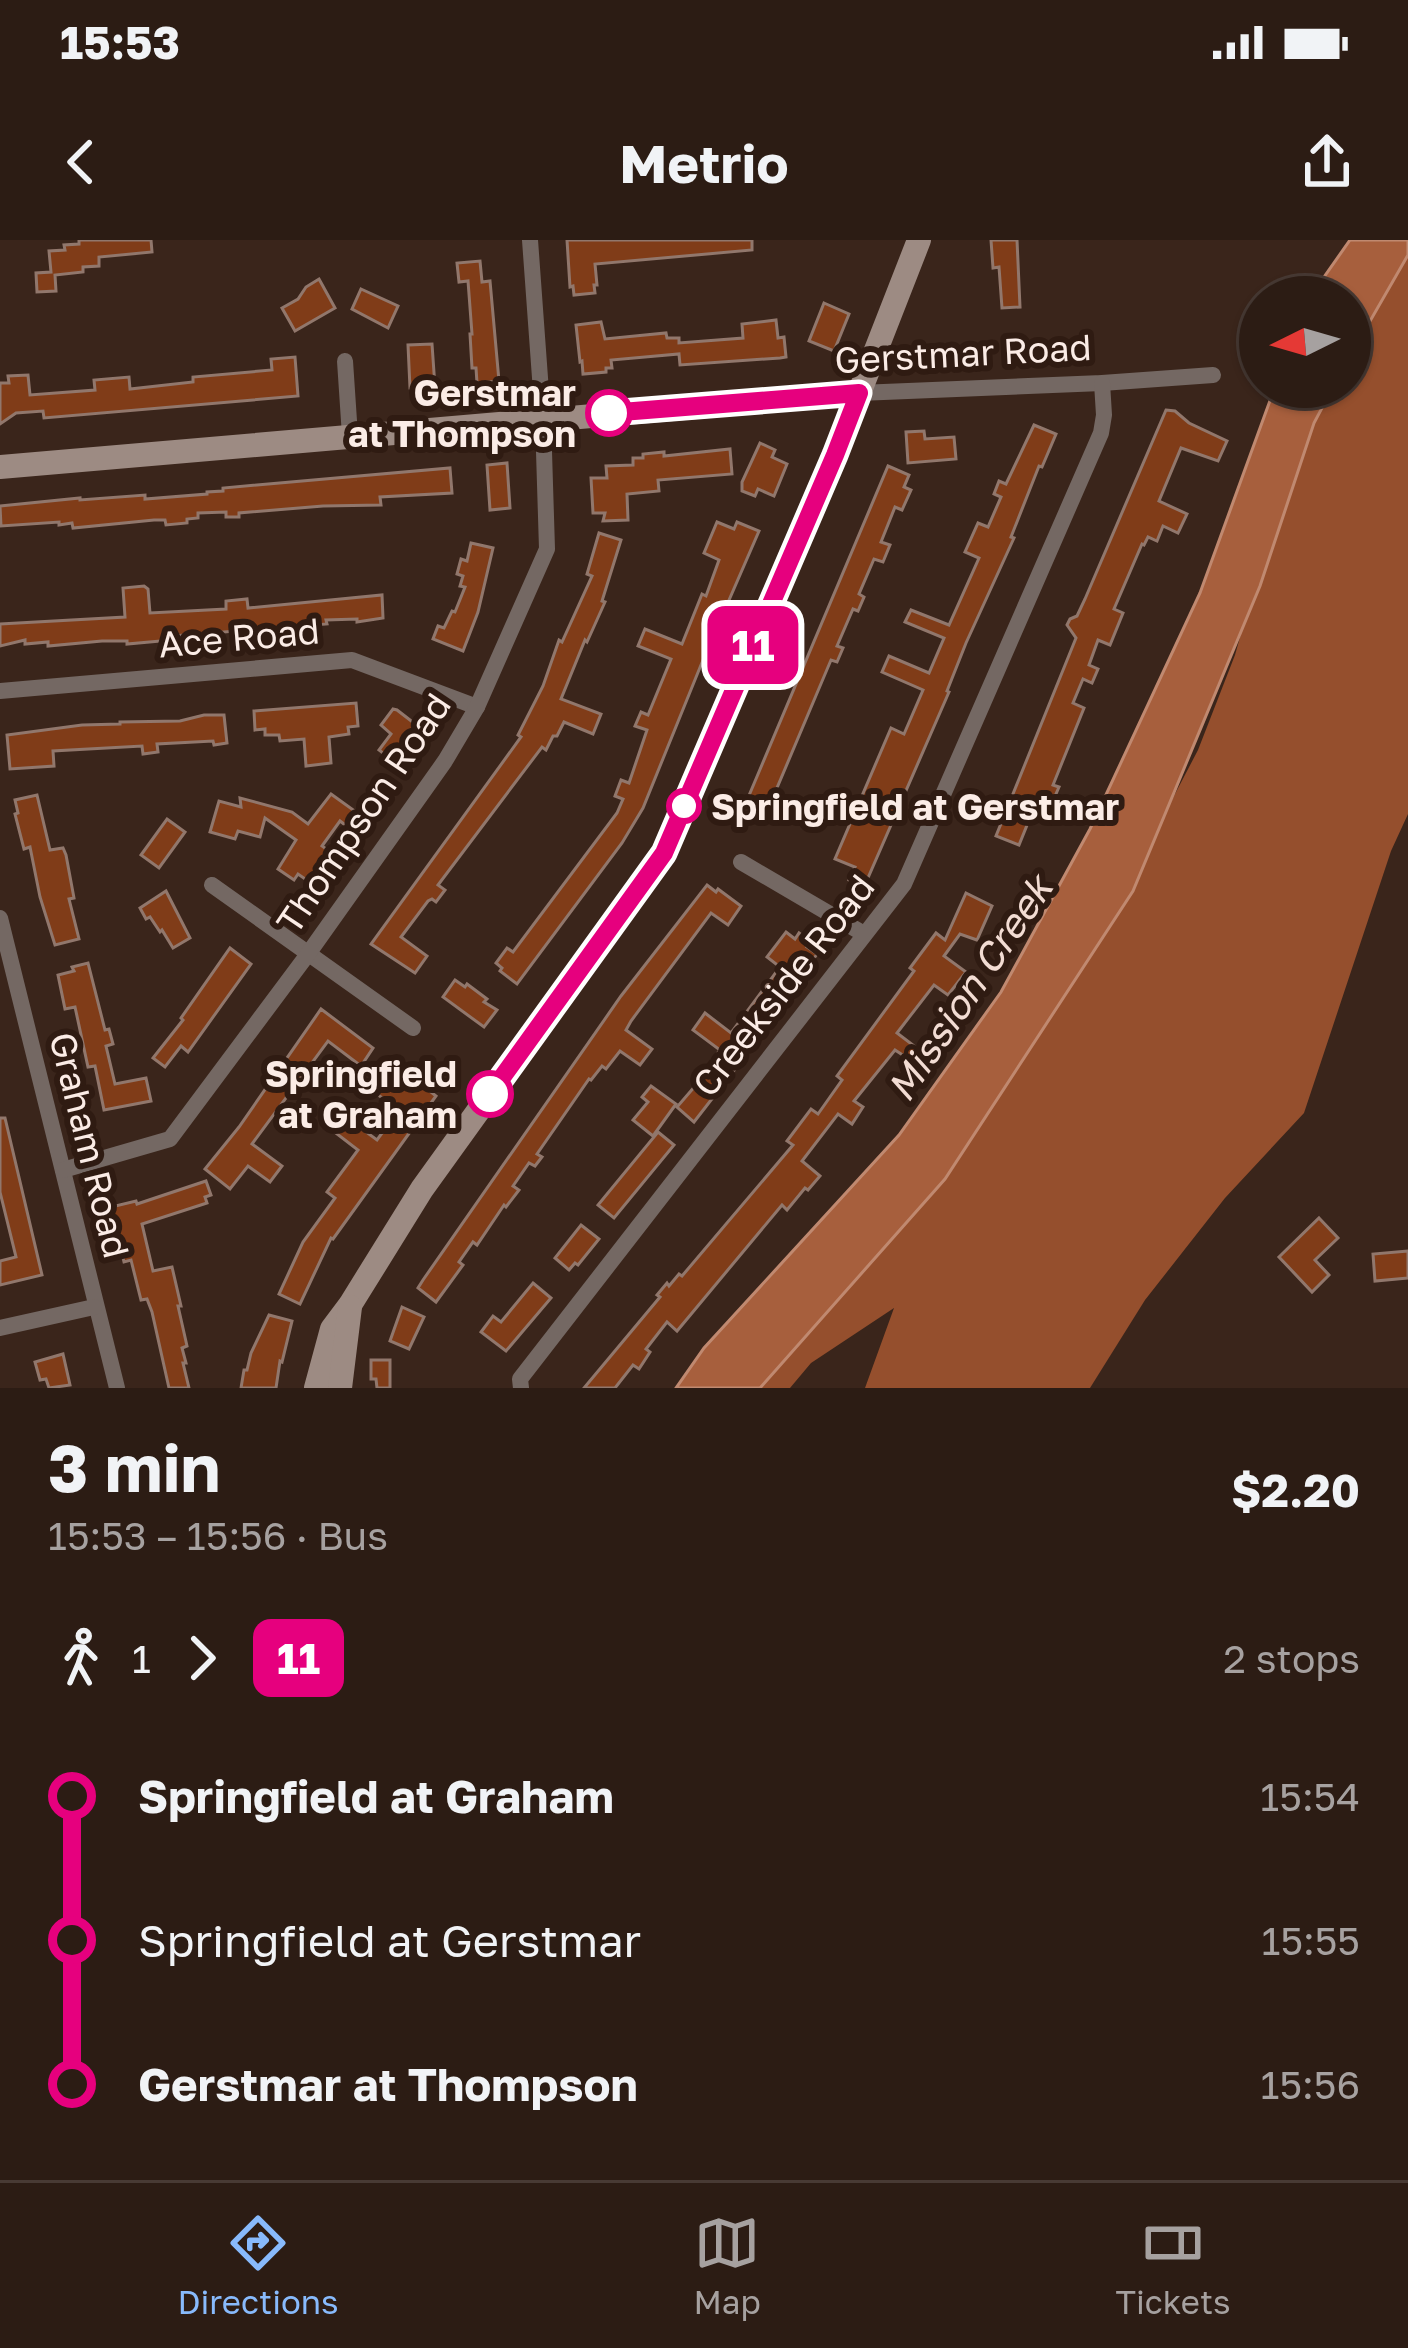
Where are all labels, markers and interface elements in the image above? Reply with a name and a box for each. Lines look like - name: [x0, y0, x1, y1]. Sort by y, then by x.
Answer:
- text: 15:53: [60, 15, 180, 69]
- icon: back: [48, 129, 114, 195]
- icon: share: [1294, 129, 1360, 195]
- text: Metrio: [619, 130, 789, 195]
- north arrow: [1239, 276, 1371, 408]
- map controls: [1239, 276, 1371, 408]
- street label: Gerstmar Road: [833, 325, 1093, 381]
- place label: Gerstmar at Thompson: [348, 371, 576, 455]
- marker: Gerstmar at Thompson: [587, 391, 631, 435]
- line badge: 11: [699, 606, 807, 684]
- street label: Ace Road: [157, 609, 321, 665]
- text: 11: [731, 620, 775, 670]
- street label: Thompson Road: [267, 685, 459, 941]
- place label: Springfield at Gerstmar: [711, 785, 1119, 828]
- marker: Springfield at Gerstmar: [668, 790, 700, 822]
- water label: Mission Creek: [876, 863, 1064, 1110]
- street label: Creekside Road: [683, 866, 883, 1104]
- street label: Graham Road: [41, 1028, 139, 1262]
- place label: Springfield at Graham: [265, 1052, 457, 1136]
- marker: Springfield at Graham: [468, 1072, 512, 1116]
- text: 3 min: [48, 1427, 221, 1507]
- text: $2.20: [1231, 1463, 1360, 1517]
- text: 15:53 – 15:56 · Bus: [48, 1512, 388, 1559]
- icon: walk: [48, 1625, 114, 1691]
- icon: forward: [169, 1625, 235, 1691]
- text: 11: [277, 1633, 320, 1683]
- text: 1: [132, 1635, 151, 1682]
- text: 2 stops: [1223, 1635, 1360, 1682]
- text: Springfield at Graham: [138, 1769, 614, 1823]
- text: 15:54: [1260, 1773, 1360, 1820]
- text: Springfield at Gerstmar: [138, 1913, 641, 1967]
- text: 15:55: [1262, 1917, 1360, 1964]
- text: Gerstmar at Thompson: [138, 2057, 638, 2111]
- text: 15:56: [1261, 2061, 1360, 2108]
- tab: Directions: [177, 2210, 339, 2321]
- tab: Map: [693, 2210, 761, 2321]
- tab: Tickets: [1115, 2210, 1231, 2321]

